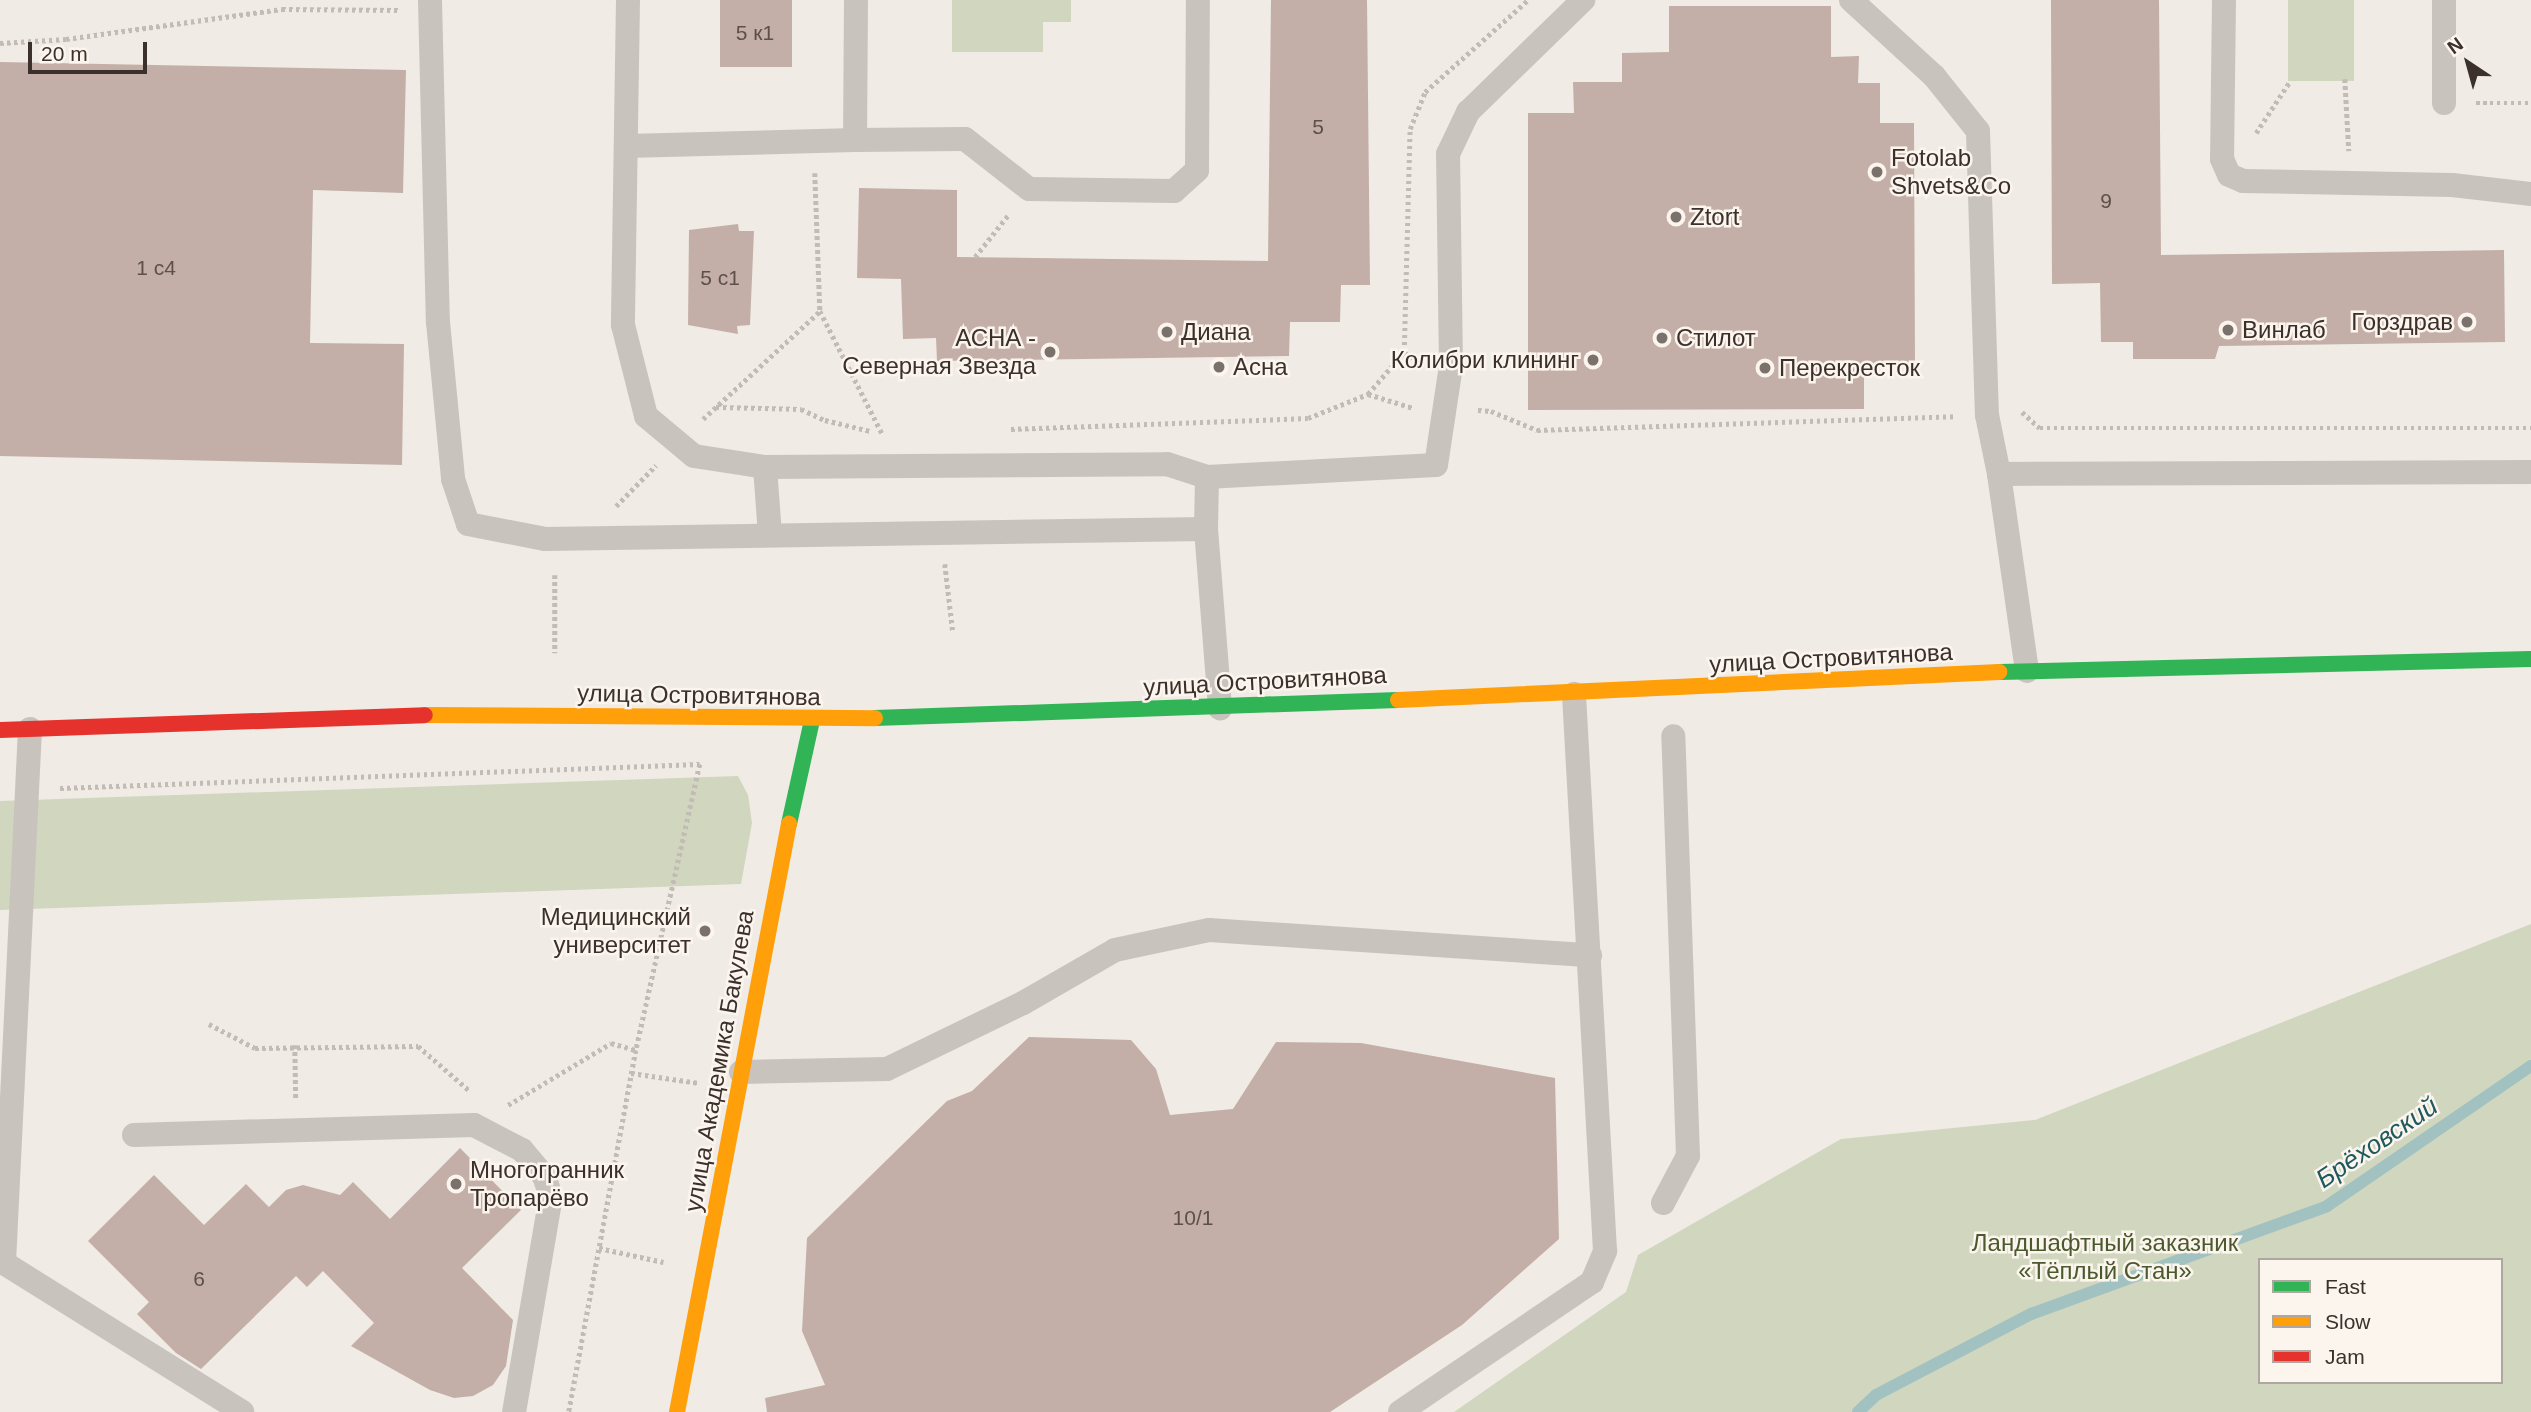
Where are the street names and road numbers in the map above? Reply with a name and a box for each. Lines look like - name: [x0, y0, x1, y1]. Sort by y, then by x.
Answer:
- street label: улица Островитянова: [1709, 637, 1953, 679]
- street label: улица Островитянова: [1143, 660, 1387, 702]
- street label: улица Островитянова: [577, 678, 821, 712]
- street label: улица Академика Бакулева: [678, 908, 760, 1214]

